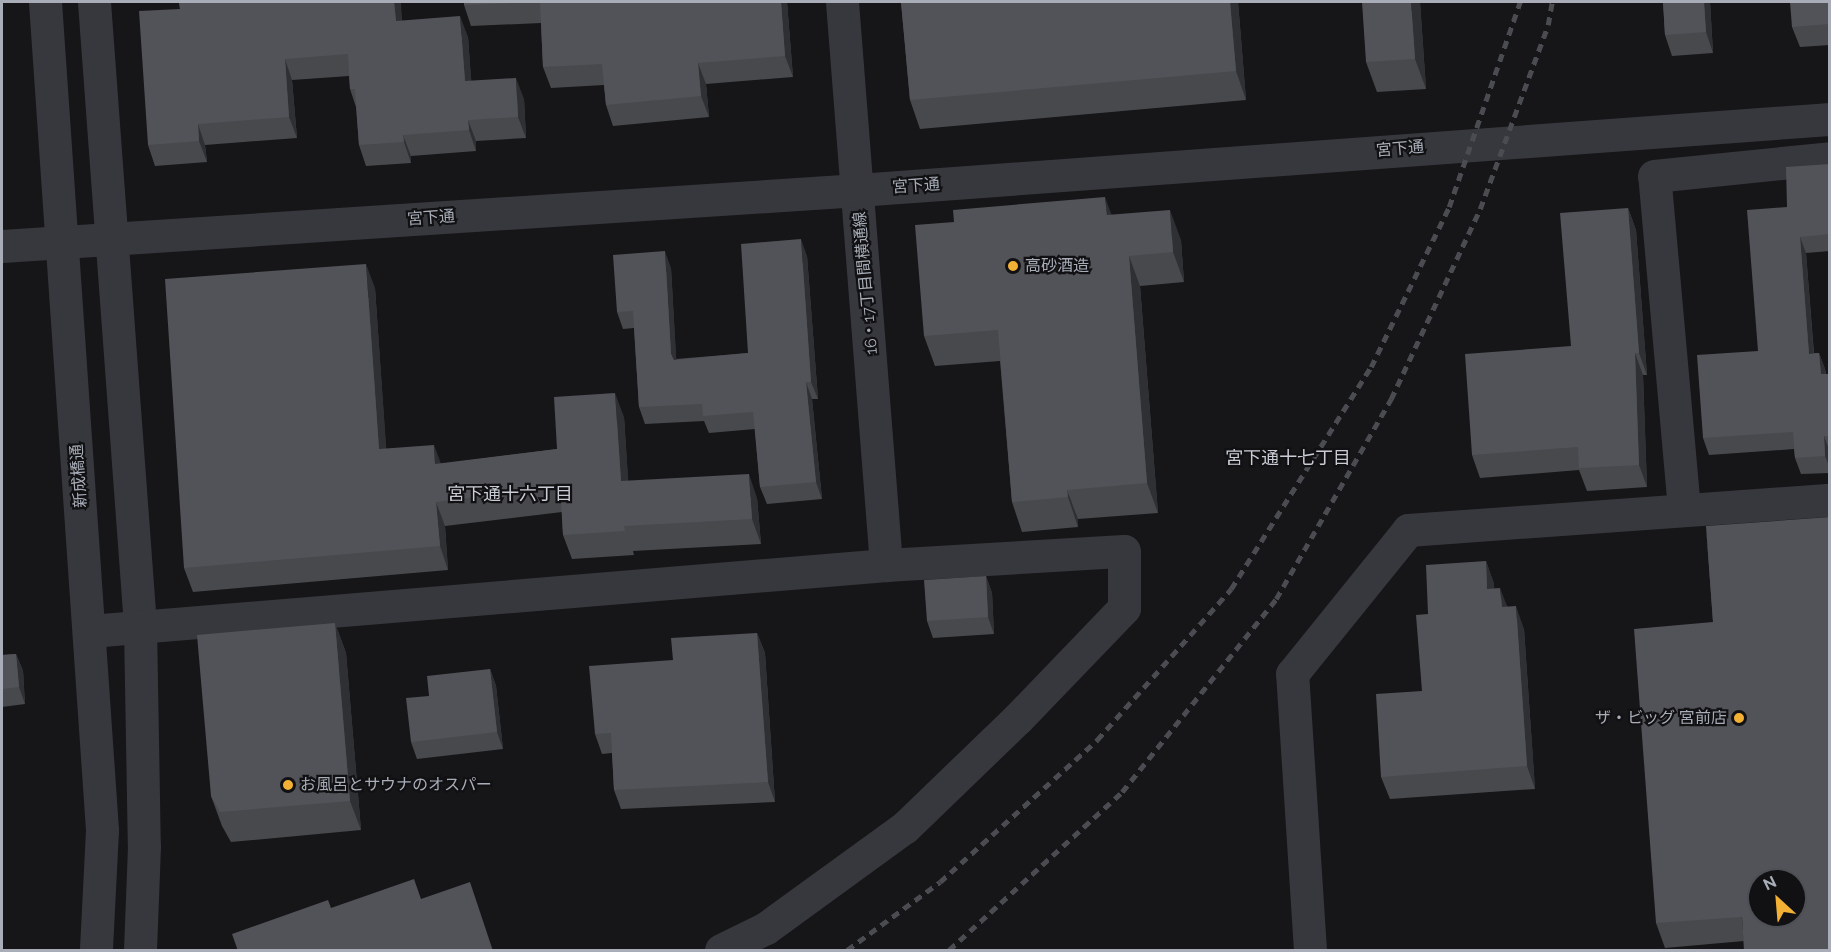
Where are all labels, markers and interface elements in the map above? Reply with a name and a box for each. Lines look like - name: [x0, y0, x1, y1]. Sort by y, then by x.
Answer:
- street label: 宮下通: [1375, 137, 1425, 161]
- street label: 宮下通: [891, 175, 941, 197]
- street label: 宮下通: [406, 207, 456, 229]
- street label: 16・17丁目間横通線: [850, 211, 882, 355]
- place label: 高砂酒造: [1025, 256, 1089, 276]
- marker: 高砂酒造: [1006, 259, 1020, 273]
- street label: 新成橋通: [67, 443, 91, 509]
- district label: 宮下通十七丁目: [1225, 447, 1351, 469]
- district label: 宮下通十六丁目: [447, 483, 573, 505]
- place label: ザ・ビッグ 宮前店: [1595, 708, 1727, 728]
- marker: ザ・ビッグ 宮前店: [1732, 711, 1746, 725]
- place label: お風呂とサウナのオスパー: [300, 775, 492, 795]
- marker: お風呂とサウナのオスパー: [281, 778, 295, 792]
- north arrow: [1747, 868, 1807, 928]
- text: N: [1760, 872, 1779, 894]

